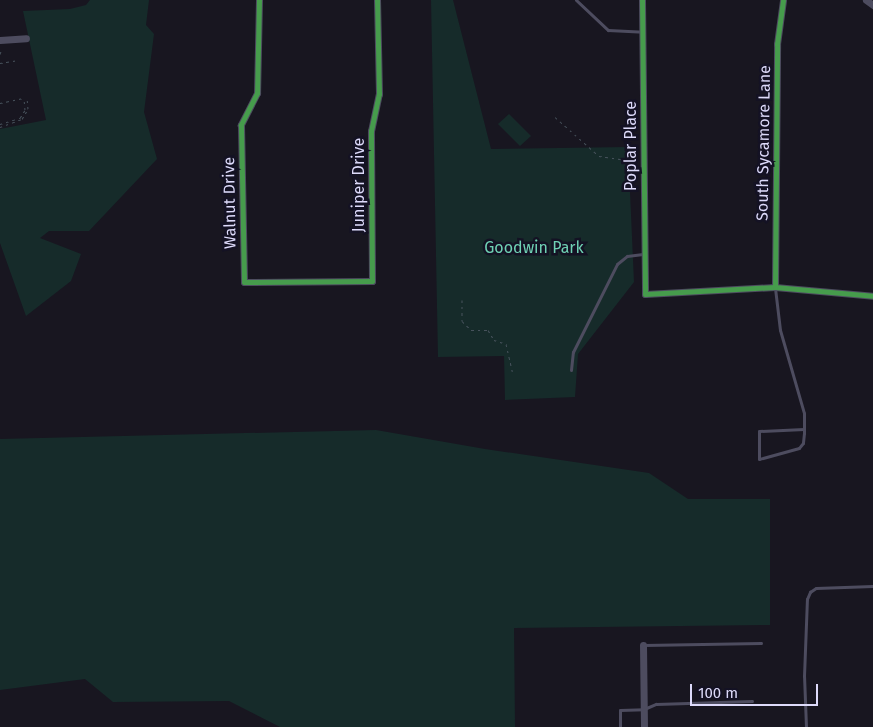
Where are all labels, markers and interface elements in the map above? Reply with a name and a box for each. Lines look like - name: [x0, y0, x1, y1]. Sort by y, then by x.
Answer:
- street label: South Sycamore Lane: [753, 65, 775, 221]
- street label: Poplar Place: [621, 101, 641, 191]
- street label: Juniper Drive: [349, 138, 369, 232]
- street label: Walnut Drive: [220, 157, 240, 249]
- park label: Goodwin Park: [484, 238, 584, 258]
- scale bar: [693, 674, 820, 706]
- text: 100 m: [698, 684, 738, 702]

